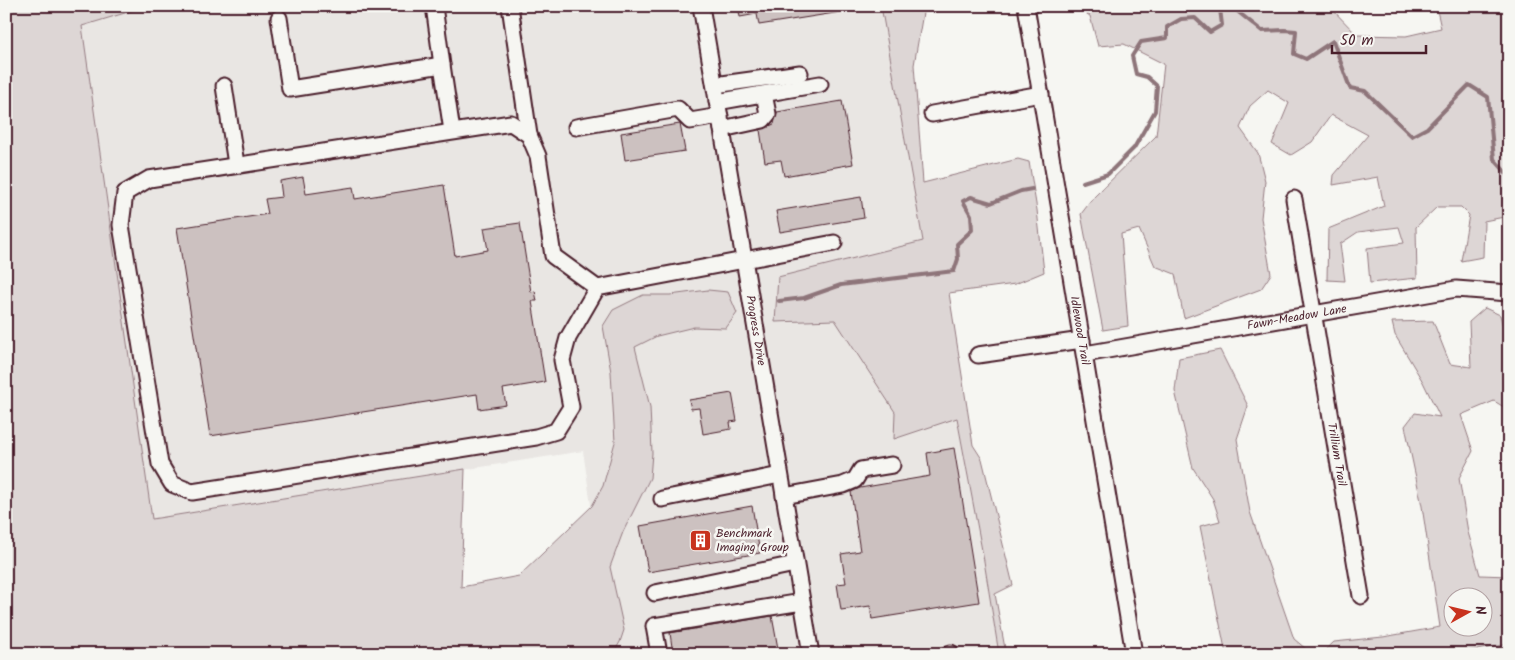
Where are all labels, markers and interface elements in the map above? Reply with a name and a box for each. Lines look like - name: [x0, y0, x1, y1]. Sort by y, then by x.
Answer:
- scale bar: [1332, 22, 1426, 54]
- text: 50 m: [1340, 29, 1374, 53]
- street label: Progress Drive: [741, 294, 771, 368]
- street label: Idlewood Trail: [1065, 295, 1095, 367]
- street label: Fawn-Meadow Lane: [1246, 299, 1349, 335]
- street label: Trillium Trail: [1322, 421, 1352, 488]
- place label: Benchmark Imaging Group: [716, 524, 789, 557]
- building icon: Benchmark Imaging Group: [688, 528, 712, 552]
- north arrow: [1442, 588, 1492, 638]
- text: N: [1468, 604, 1491, 616]

